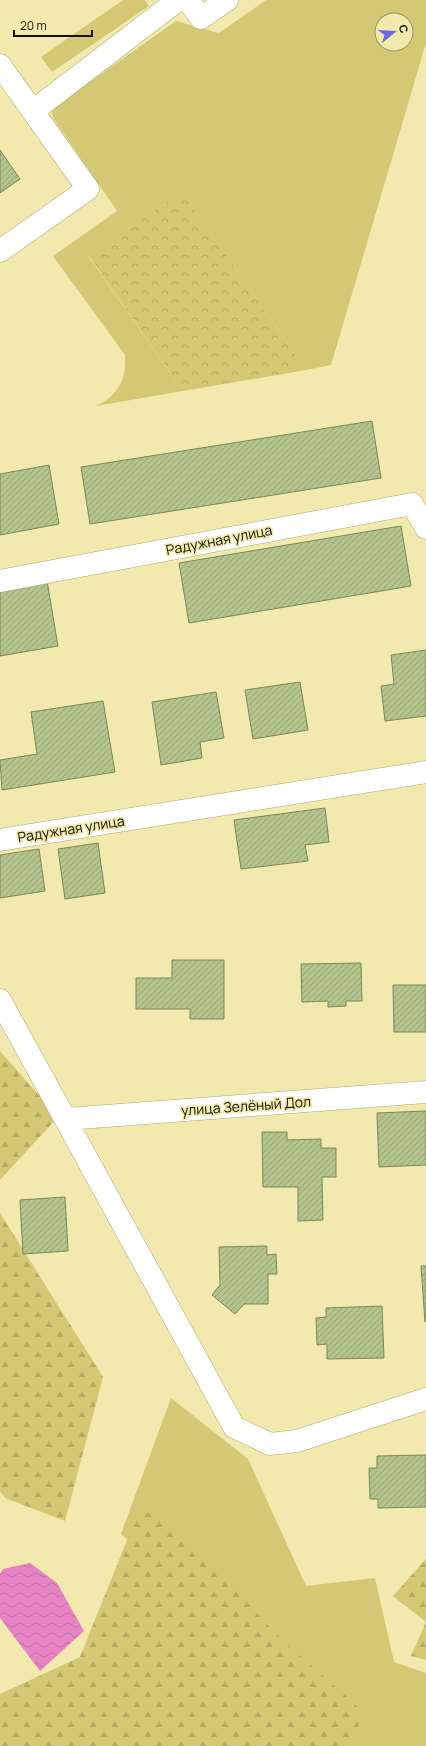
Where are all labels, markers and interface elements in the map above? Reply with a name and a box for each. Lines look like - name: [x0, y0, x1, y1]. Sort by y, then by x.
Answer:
- scale bar: [14, 12, 92, 38]
- north arrow: [374, 12, 414, 52]
- text: 20 m: [20, 17, 47, 34]
- text: С: [396, 23, 412, 35]
- street label: Радужная улица: [164, 520, 274, 559]
- street label: Радужная улица: [16, 811, 126, 846]
- street label: улица Зелёный Дол: [180, 1091, 312, 1120]

